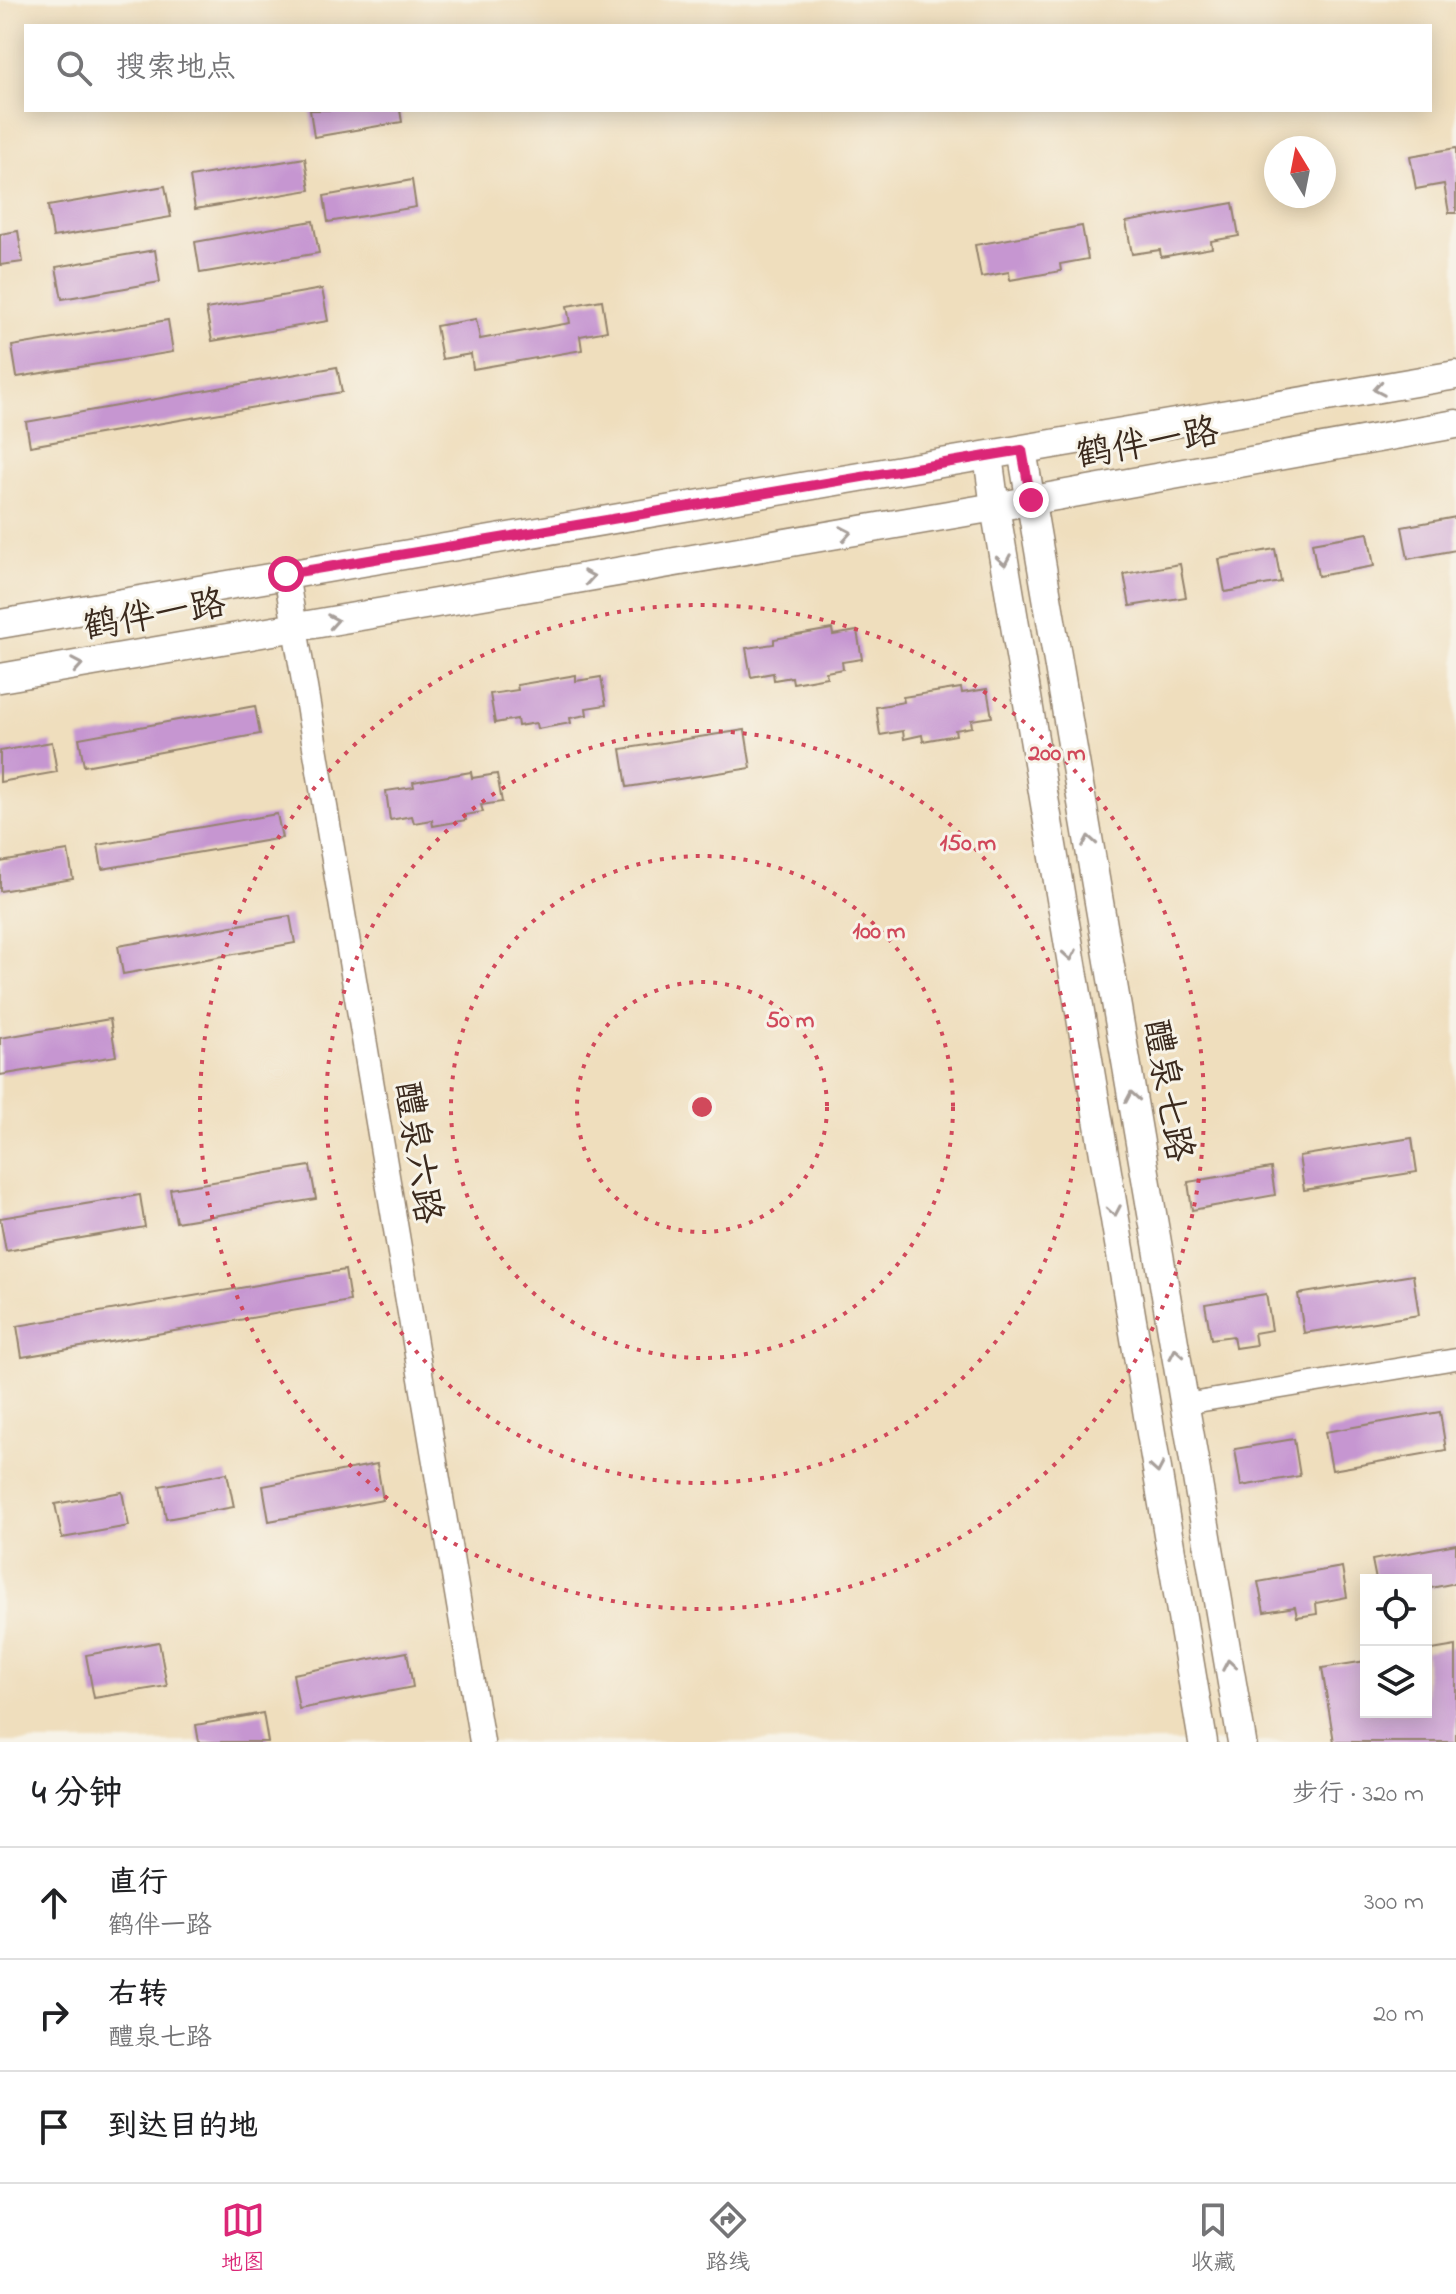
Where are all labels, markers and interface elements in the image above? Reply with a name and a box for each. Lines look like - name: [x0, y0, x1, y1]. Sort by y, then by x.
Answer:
- search box: [24, 24, 1432, 112]
- icon: search: [52, 46, 96, 90]
- text: 搜索地点: [116, 47, 236, 91]
- north arrow: [1264, 136, 1336, 208]
- one-way arrow: [1372, 379, 1386, 396]
- street label: 鹤伴一路: [1072, 407, 1223, 484]
- route end: [1013, 482, 1049, 518]
- one-way arrow: [839, 525, 852, 542]
- one-way arrow: [994, 554, 1011, 567]
- route start: [268, 556, 304, 592]
- one-way arrow: [583, 569, 596, 586]
- street label: 鹤伴一路: [79, 579, 230, 656]
- one-way arrow: [326, 614, 340, 631]
- one-way arrow: [70, 657, 84, 674]
- text: 200 m: [1027, 737, 1086, 772]
- text: 150 m: [940, 827, 997, 862]
- one-way arrow: [1081, 834, 1098, 848]
- text: 100 m: [853, 915, 906, 950]
- one-way arrow: [1061, 948, 1078, 962]
- text: 50 m: [766, 1004, 815, 1039]
- street label: 醴泉七路: [1127, 1015, 1204, 1166]
- street label: 醴泉六路: [378, 1077, 453, 1228]
- one-way arrow: [1125, 1090, 1142, 1104]
- centre of rings: [688, 1093, 716, 1121]
- one-way arrow: [1104, 1204, 1121, 1218]
- one-way arrow: [1168, 1347, 1185, 1360]
- one-way arrow: [1147, 1461, 1164, 1474]
- map controls: [1360, 1574, 1432, 1718]
- button: locate: [1360, 1574, 1432, 1646]
- button: layers: [1360, 1646, 1432, 1718]
- one-way arrow: [1221, 1658, 1238, 1672]
- text: 4 分钟: [32, 1770, 123, 1820]
- text: 步行 · 320 m: [1292, 1776, 1424, 1814]
- text: 直行: [108, 1862, 168, 1906]
- icon: ahead: [32, 1881, 76, 1925]
- text: 300 m: [1364, 1884, 1424, 1922]
- text: 鹤伴一路: [108, 1908, 212, 1946]
- text: 右转: [108, 1974, 168, 2018]
- icon: right: [32, 1993, 76, 2037]
- text: 20 m: [1373, 1996, 1424, 2034]
- text: 醴泉七路: [108, 2020, 212, 2058]
- icon: arrive: [32, 2105, 76, 2149]
- text: 到达目的地: [108, 2106, 258, 2150]
- tab: 地图: [221, 2198, 265, 2280]
- tab: 路线: [706, 2198, 750, 2280]
- tab: 收藏: [1191, 2198, 1235, 2280]

